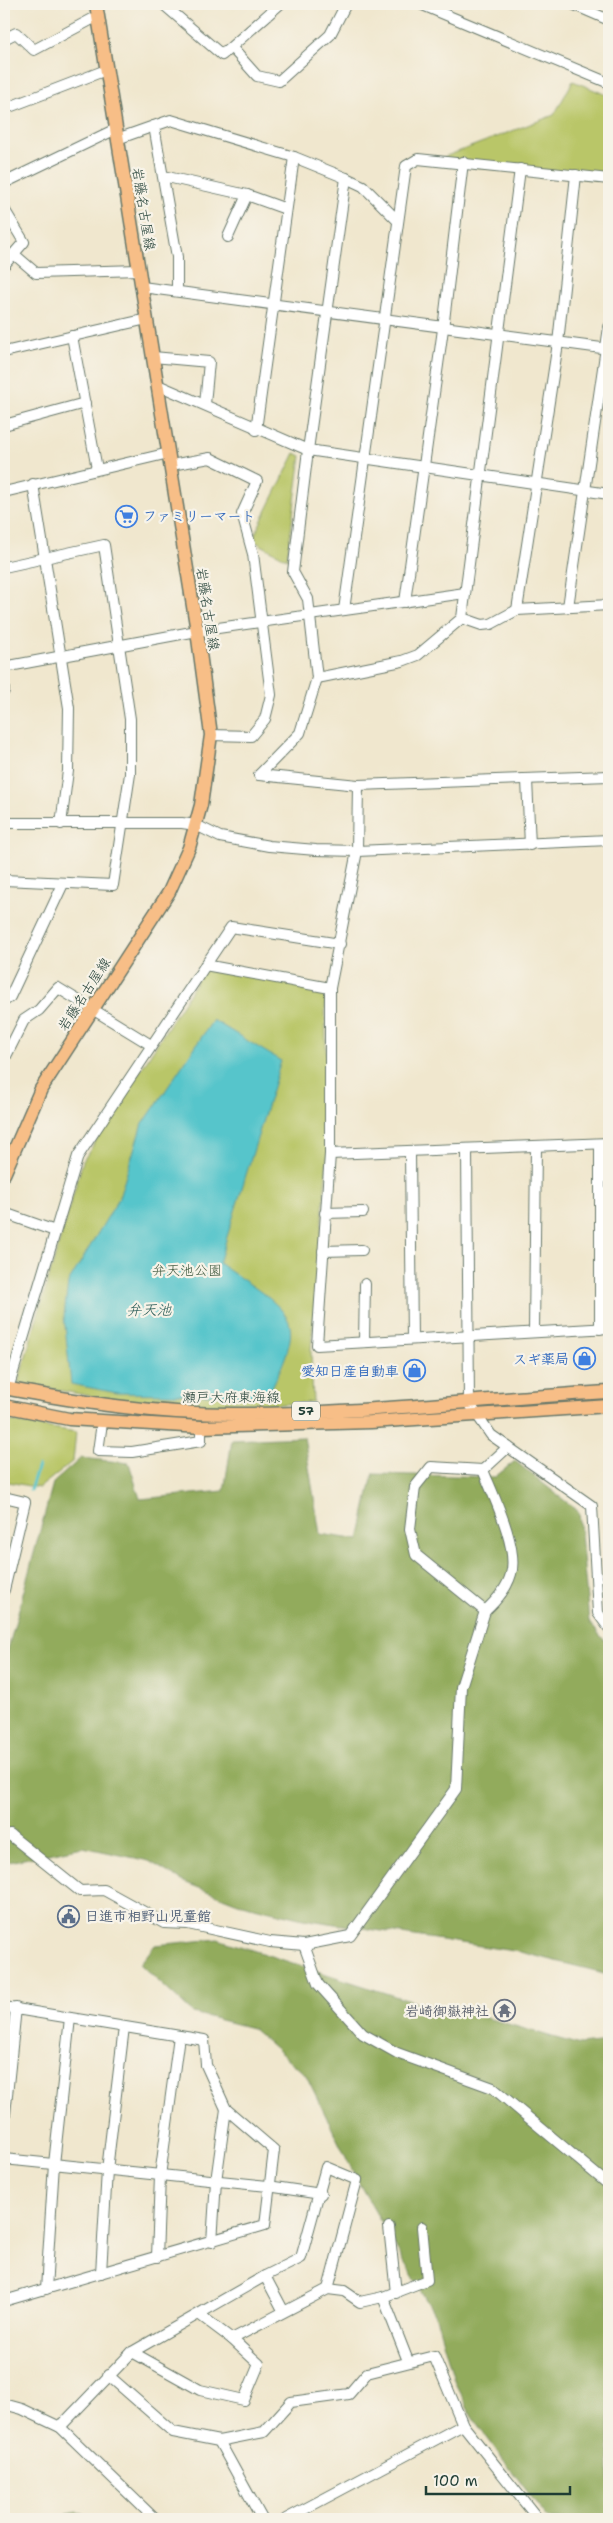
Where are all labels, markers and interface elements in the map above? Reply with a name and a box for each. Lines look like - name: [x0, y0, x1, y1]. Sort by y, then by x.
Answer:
- street label: 岩藤名古屋線: [129, 166, 159, 252]
- supermarket icon: ファミリーマート: [115, 504, 139, 528]
- place label: ファミリーマート: [143, 507, 256, 525]
- street label: 岩藤名古屋線: [193, 566, 223, 652]
- street label: 岩藤名古屋線: [54, 954, 114, 1034]
- park label: 弁天池公園: [152, 1261, 222, 1279]
- water label: 弁天池: [126, 1300, 172, 1320]
- shop icon: スギ薬局: [573, 1347, 597, 1371]
- place label: スギ薬局: [513, 1350, 569, 1368]
- shop icon: 愛知日産自動車: [403, 1359, 427, 1383]
- place label: 愛知日産自動車: [301, 1362, 399, 1380]
- street label: 瀬戸大府東海線: [182, 1388, 280, 1406]
- road number: 57: [292, 1402, 320, 1420]
- public building icon: 日進市相野山児童館: [57, 1904, 81, 1928]
- place label: 日進市相野山児童館: [85, 1907, 211, 1925]
- temple icon: 岩崎御嶽神社: [493, 1999, 517, 2023]
- place label: 岩崎御嶽神社: [405, 2002, 489, 2020]
- scale bar: [426, 2463, 569, 2495]
- text: 100 m: [433, 2471, 478, 2491]

